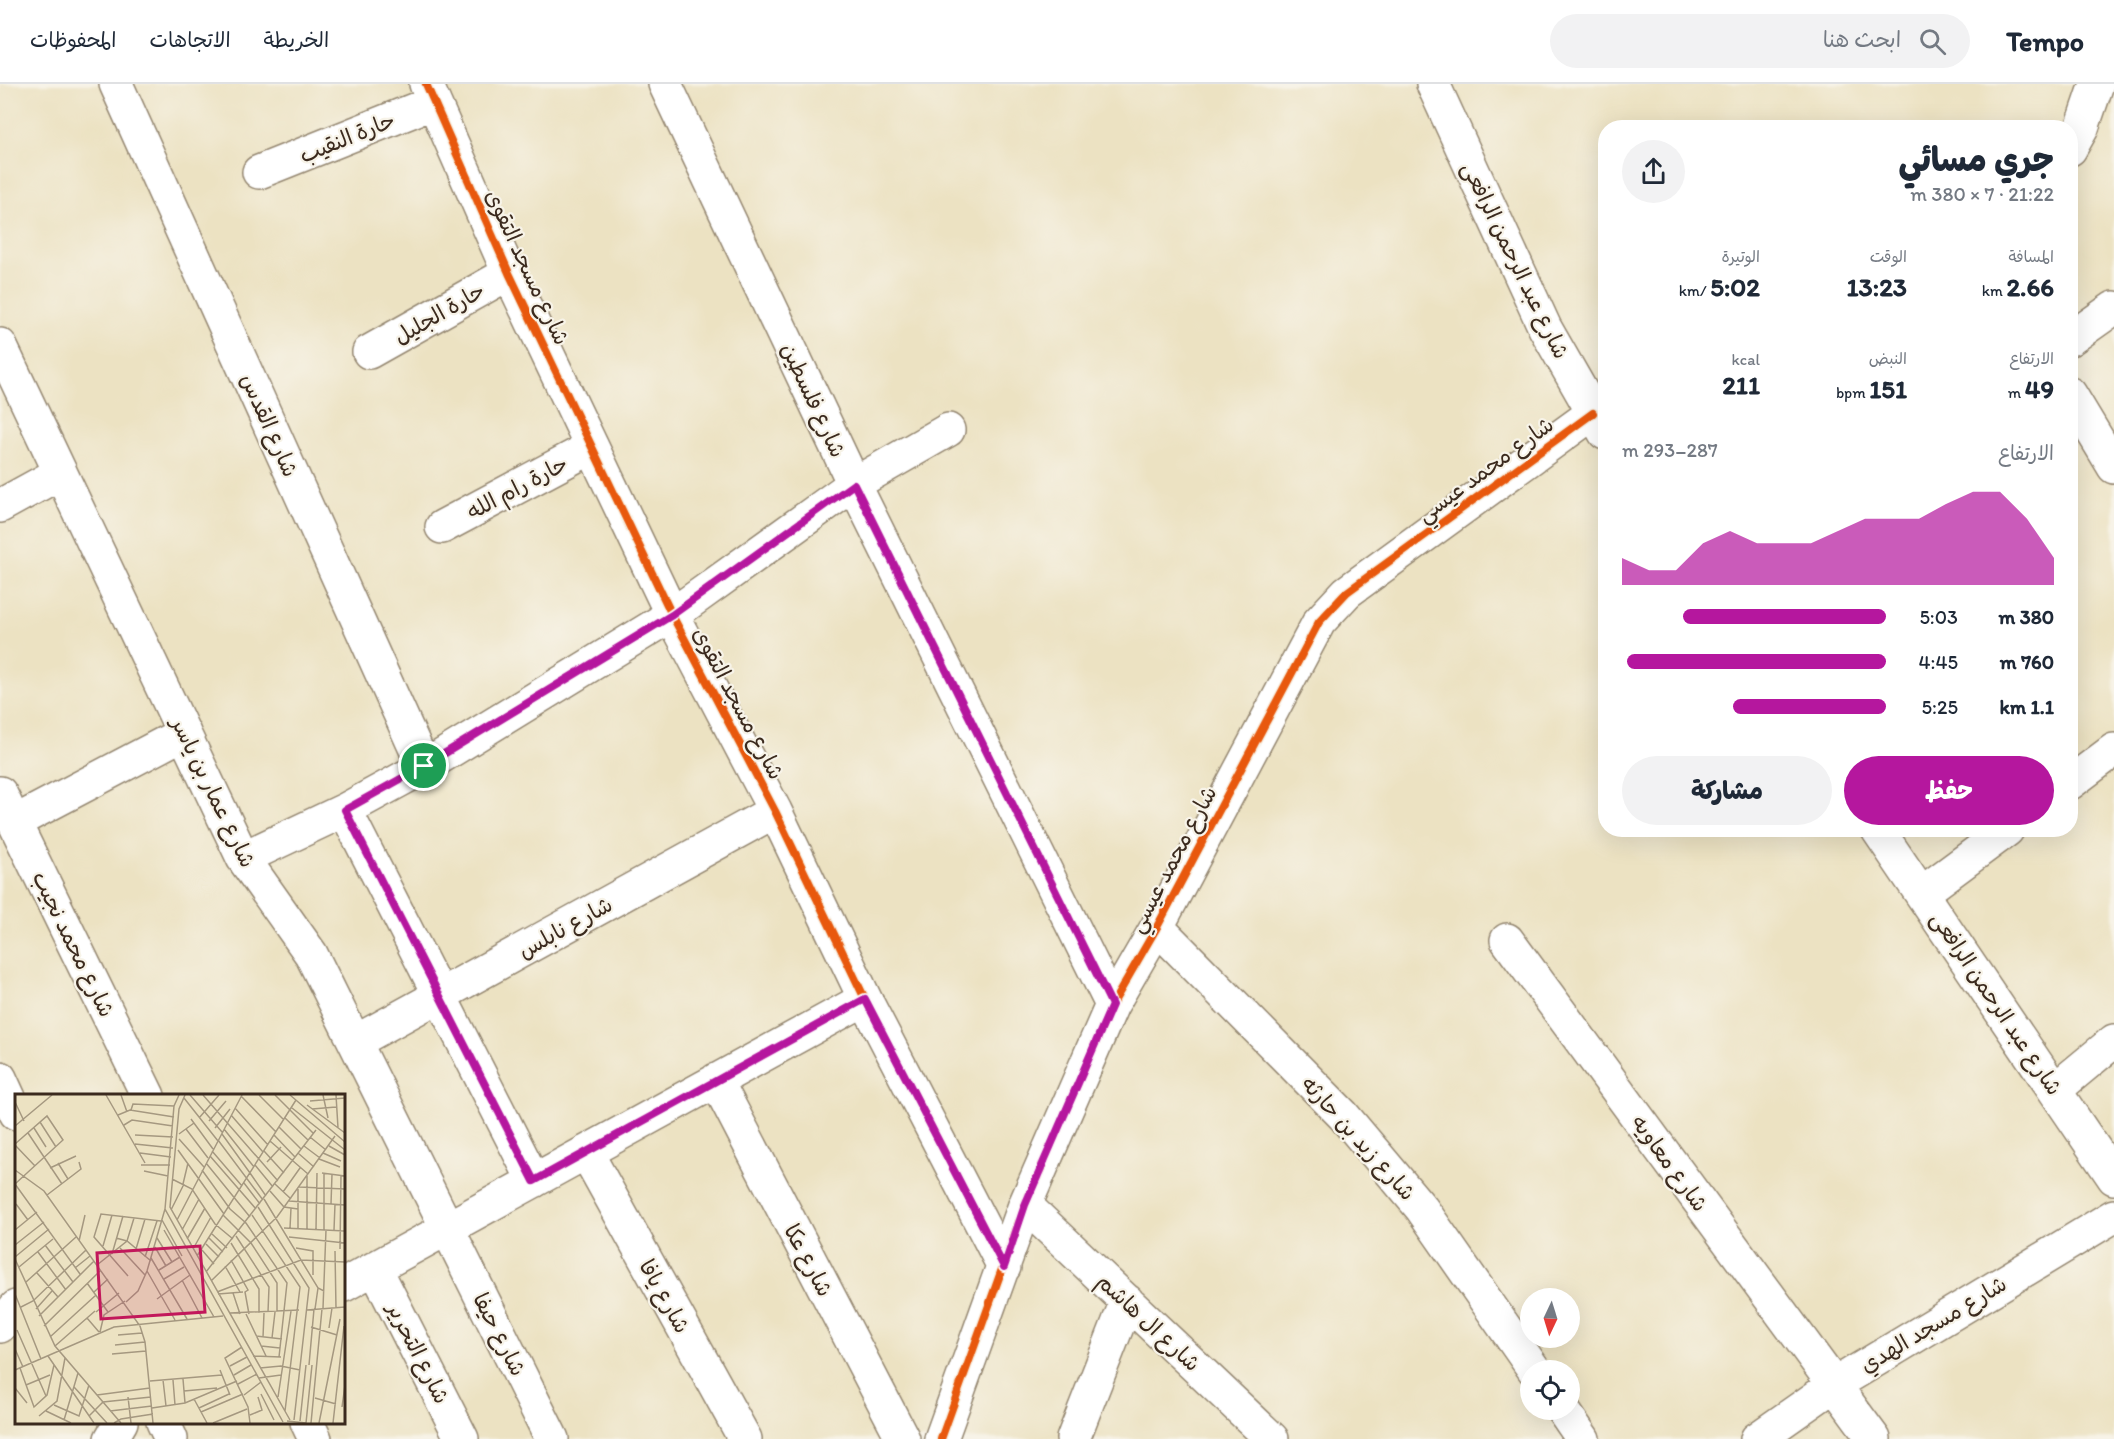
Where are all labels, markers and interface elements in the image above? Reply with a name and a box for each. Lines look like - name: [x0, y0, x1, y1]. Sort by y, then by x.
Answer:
- search box: [1550, 14, 1970, 68]
- text: Tempo: [2006, 24, 2084, 58]
- icon: search: [1916, 25, 1949, 58]
- text: ابحث هنا: [1823, 26, 1901, 53]
- text: المحفوظات: [30, 27, 116, 52]
- text: الاتجاهات: [149, 27, 231, 52]
- text: الخريطة: [264, 27, 329, 52]
- street label: حارة النقيب: [295, 106, 399, 169]
- button: share: [1622, 140, 1685, 203]
- text: جري مسائي: [1899, 140, 2054, 179]
- street label: شارع عبد الرحمن الرافعى: [1454, 157, 1575, 364]
- text: 21:22 · 7 × 380 m: [1910, 182, 2054, 206]
- street label: شارع مسجد التقوى: [478, 185, 575, 350]
- text: الوتيرة: [1721, 247, 1760, 266]
- text: الوقت: [1870, 247, 1907, 266]
- text: المسافة: [2008, 247, 2054, 266]
- text: 5:02: [1710, 271, 1760, 303]
- text: 13:23: [1847, 271, 1907, 303]
- text: 2.66: [2006, 271, 2054, 303]
- street label: حارة الجليل: [389, 277, 489, 350]
- text: /km: [1679, 281, 1710, 300]
- text: km: [1982, 281, 2006, 300]
- street label: شارع فلسطين: [773, 339, 852, 463]
- text: النبض: [1869, 349, 1907, 368]
- text: الارتفاع: [2009, 349, 2054, 368]
- text: kcal: [1732, 350, 1760, 369]
- text: 211: [1722, 369, 1760, 401]
- street label: شارع القدس: [233, 370, 304, 482]
- text: 151: [1869, 373, 1907, 405]
- text: 49: [2025, 373, 2054, 405]
- text: bpm: [1836, 383, 1869, 402]
- text: m: [2008, 383, 2025, 402]
- street label: شارع محمد عيسي: [1412, 411, 1562, 533]
- text: 287–293 m: [1622, 438, 1718, 462]
- text: الارتفاع: [1998, 441, 2054, 465]
- street label: حارة رام الله: [462, 450, 574, 528]
- text: 5:03: [1919, 605, 1958, 629]
- text: 380 m: [1998, 605, 2054, 629]
- street label: شارع مسجد التقوى: [685, 622, 790, 785]
- text: 4:45: [1919, 650, 1958, 674]
- text: 760 m: [2000, 650, 2054, 674]
- text: 5:25: [1922, 695, 1958, 719]
- text: 1.1 km: [2000, 695, 2054, 719]
- street label: شارع عمار بن ياسر: [163, 711, 262, 873]
- pin: [398, 740, 449, 791]
- icon: arrive: [407, 749, 440, 782]
- button: مشاركة: [1622, 756, 1832, 825]
- button: حفظ: [1844, 756, 2054, 825]
- street label: شارع محمد عيسي: [1122, 781, 1228, 940]
- street label: شارع محمد نجيب: [25, 867, 121, 1022]
- street label: شارع نابلس: [513, 891, 618, 966]
- street label: شارع عبد الرحمن الرافعى: [1923, 906, 2068, 1101]
- street label: شارع زيد بن حارثه: [1294, 1071, 1421, 1207]
- inset map: [15, 1094, 345, 1424]
- street label: شارع معاويه: [1624, 1110, 1714, 1218]
- street label: شارع عكا: [776, 1219, 839, 1302]
- street label: شارع يافا: [632, 1255, 696, 1339]
- street label: شارع ال هاشم: [1089, 1268, 1206, 1379]
- street label: شارع مسجد الهدي: [1855, 1270, 2013, 1381]
- street label: شارع حيفا: [465, 1288, 532, 1381]
- north arrow: [1520, 1288, 1580, 1348]
- map controls: [1520, 1288, 1580, 1420]
- street label: شارع التحرير: [379, 1296, 455, 1409]
- button: locate: [1520, 1360, 1580, 1420]

